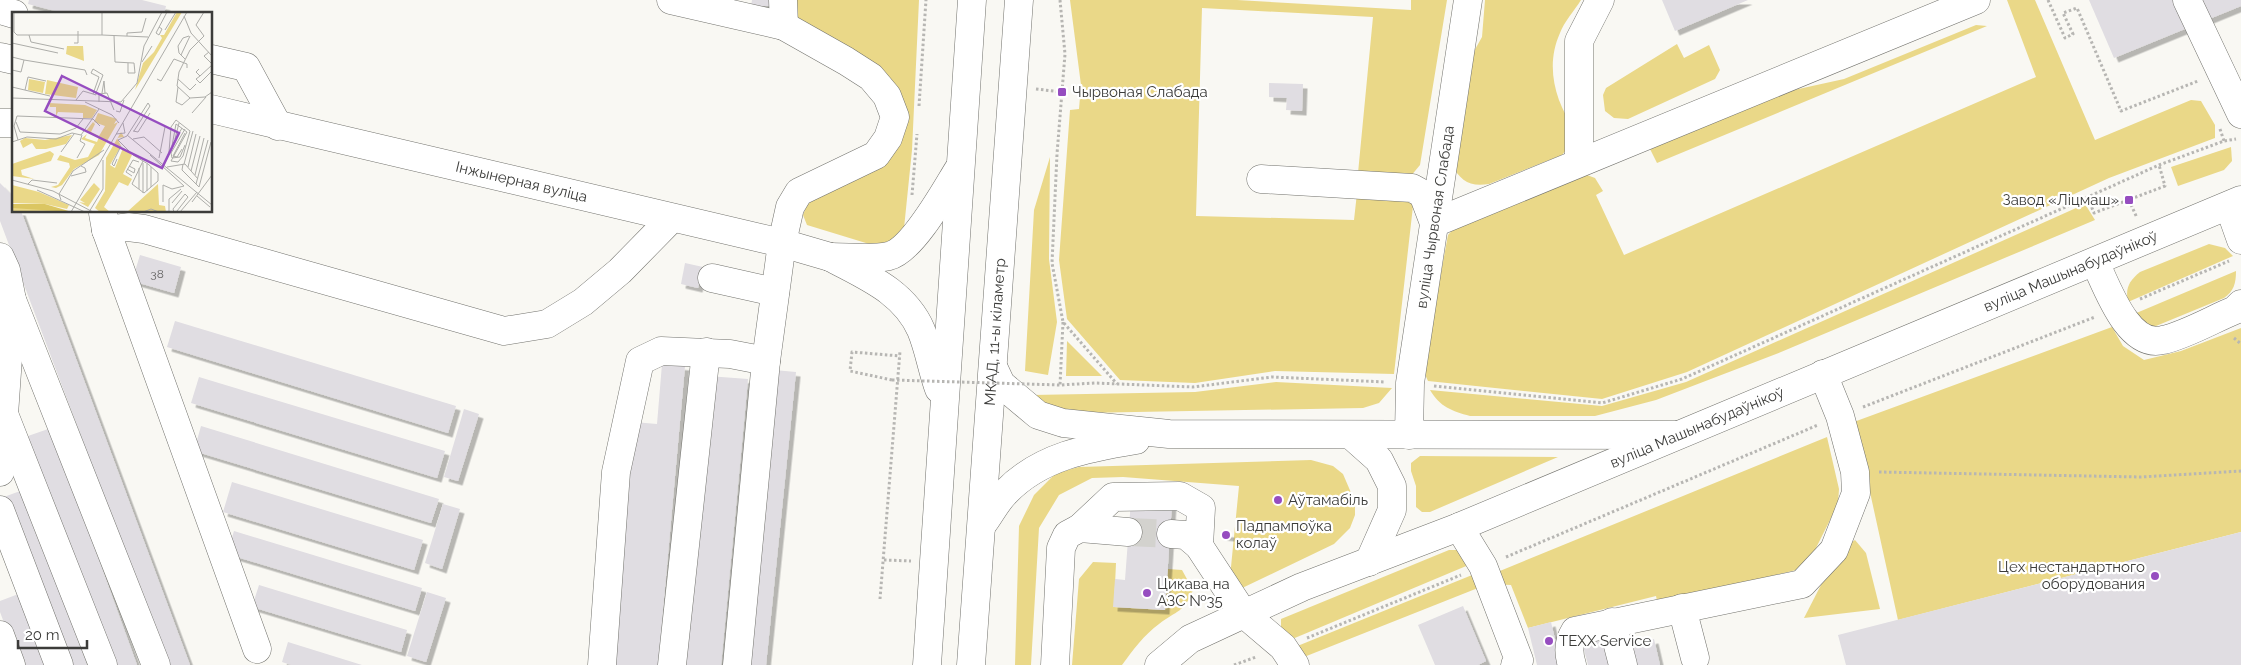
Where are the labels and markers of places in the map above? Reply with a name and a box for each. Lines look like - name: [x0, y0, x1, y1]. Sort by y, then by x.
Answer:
- place label: Чырвоная Слабада: [1072, 83, 1208, 101]
- marker: Чырвоная Слабада: [1056, 86, 1068, 98]
- place label: Завод «Ліцмаш»: [2002, 191, 2119, 209]
- marker: Завод «Ліцмаш»: [2123, 194, 2135, 206]
- place label: Аўтамабіль: [1288, 491, 1368, 509]
- marker: Аўтамабіль: [1272, 494, 1284, 506]
- place label: Падпампоўка колаў: [1236, 517, 1332, 552]
- marker: Падпампоўка колаў: [1220, 529, 1232, 541]
- place label: Цех нестандартного оборудования: [1998, 558, 2145, 593]
- marker: Цех нестандартного оборудования: [2149, 570, 2161, 582]
- place label: Цикава на АЗС №35: [1157, 575, 1230, 610]
- marker: Цикава на АЗС №35: [1141, 587, 1153, 599]
- place label: TEXX Service: [1559, 632, 1652, 650]
- marker: TEXX Service: [1543, 635, 1555, 647]

